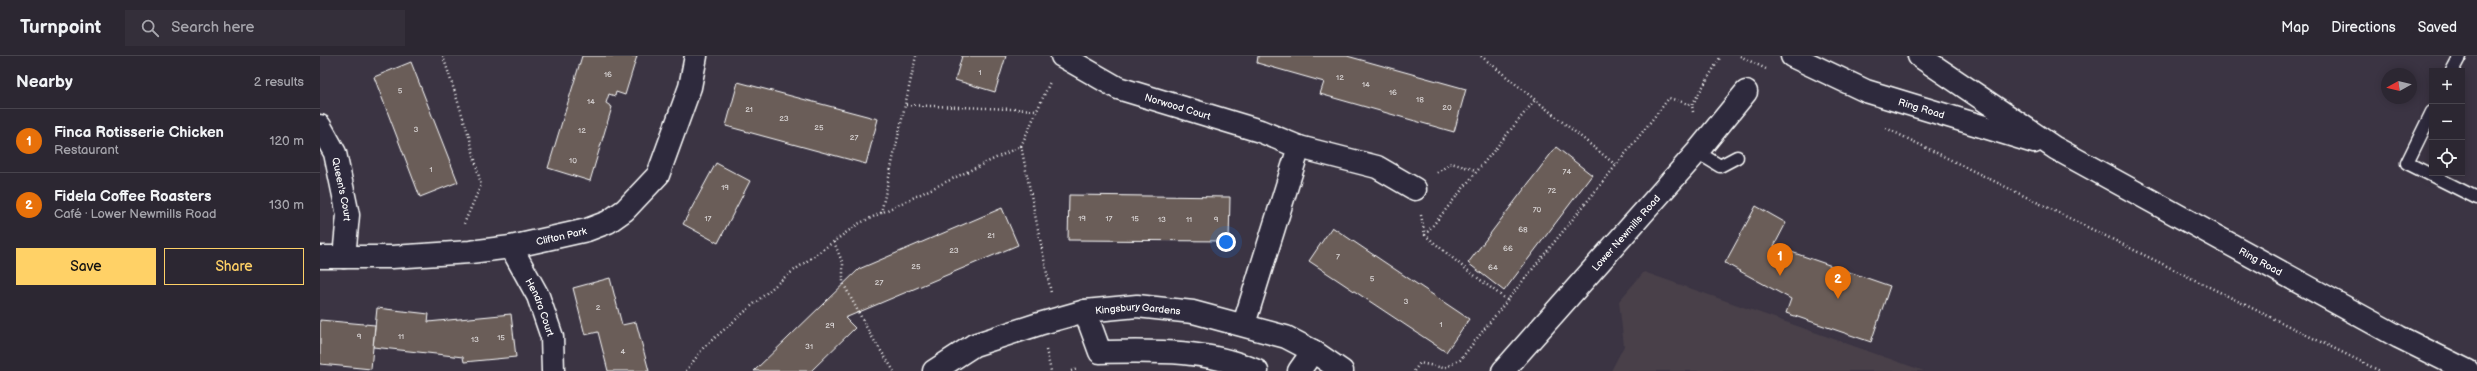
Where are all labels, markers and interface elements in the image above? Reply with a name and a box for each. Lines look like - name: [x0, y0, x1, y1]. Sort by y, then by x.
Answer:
- search box: [125, 10, 405, 46]
- text: Turnpoint: [20, 16, 101, 39]
- icon: search: [139, 17, 161, 39]
- text: Search here: [171, 18, 254, 37]
- text: Map: [2281, 19, 2309, 36]
- text: Directions: [2331, 19, 2396, 36]
- text: Saved: [2418, 19, 2457, 36]
- house number: 1: [978, 68, 982, 77]
- north arrow: [2381, 68, 2417, 104]
- map controls: [2429, 68, 2465, 176]
- button: +: [2429, 68, 2465, 104]
- house number: 16: [604, 70, 612, 79]
- text: Nearby: [16, 72, 73, 92]
- house number: 12: [1336, 73, 1344, 82]
- text: 2 results: [254, 74, 304, 90]
- house number: 14: [1362, 80, 1370, 89]
- house number: 5: [398, 86, 403, 95]
- house number: 16: [1389, 88, 1397, 97]
- street label: Norwood Court: [1143, 91, 1212, 123]
- house number: 18: [1416, 95, 1424, 104]
- street label: Ring Road: [1897, 96, 1946, 122]
- house number: 14: [587, 97, 595, 106]
- house number: 20: [1442, 103, 1452, 112]
- button: −: [2429, 104, 2465, 140]
- house number: 21: [745, 105, 753, 114]
- house number: 23: [779, 114, 789, 123]
- text: Finca Rotisserie Chicken: [54, 123, 224, 142]
- house number: 25: [814, 123, 824, 132]
- house number: 3: [414, 125, 419, 134]
- house number: 12: [578, 126, 586, 135]
- text: 1: [26, 133, 32, 149]
- text: 120 m: [269, 133, 304, 149]
- house number: 27: [850, 133, 858, 142]
- button: locate: [2429, 140, 2465, 176]
- text: Restaurant: [54, 142, 119, 158]
- street label: Queen's Court: [329, 156, 353, 222]
- house number: 10: [569, 156, 577, 165]
- house number: 1: [429, 165, 433, 174]
- house number: 74: [1563, 167, 1572, 176]
- house number: 19: [721, 183, 729, 192]
- house number: 72: [1548, 186, 1557, 195]
- text: Fidela Coffee Roasters: [54, 187, 211, 206]
- street label: Lower Newmills Road: [1590, 193, 1663, 274]
- text: 2: [25, 197, 33, 213]
- text: 130 m: [269, 197, 304, 213]
- house number: 70: [1533, 205, 1542, 214]
- text: Café · Lower Newmills Road: [54, 206, 217, 222]
- house number: 17: [704, 214, 712, 223]
- house number: 19: [1078, 214, 1086, 223]
- house number: 17: [1105, 214, 1113, 223]
- house number: 15: [1131, 214, 1139, 223]
- house number: 13: [1158, 215, 1166, 224]
- house number: 11: [1186, 215, 1192, 224]
- house number: 9: [1214, 215, 1219, 224]
- street label: Clifton Park: [535, 225, 588, 248]
- house number: 68: [1518, 225, 1528, 234]
- house number: 21: [987, 231, 995, 240]
- your location: [1216, 232, 1236, 252]
- pin: 1: [1767, 243, 1793, 276]
- house number: 66: [1503, 244, 1513, 253]
- street label: Ring Road: [2236, 245, 2284, 279]
- house number: 23: [949, 246, 959, 255]
- button: Save: [16, 248, 156, 285]
- button: Share: [164, 248, 304, 285]
- house number: 7: [1336, 252, 1340, 261]
- house number: 25: [911, 262, 921, 271]
- house number: 64: [1488, 263, 1498, 272]
- pin: 2: [1825, 266, 1851, 299]
- house number: 5: [1370, 274, 1375, 283]
- street label: Hendra Court: [522, 276, 556, 338]
- house number: 27: [875, 278, 883, 287]
- house number: 3: [1404, 297, 1409, 306]
- street label: Kingsbury Gardens: [1095, 301, 1181, 318]
- house number: 2: [596, 303, 601, 312]
- house number: 1: [1439, 320, 1443, 329]
- house number: 29: [825, 321, 835, 330]
- house number: 9: [357, 332, 362, 341]
- house number: 11: [398, 332, 404, 341]
- house number: 15: [497, 333, 505, 342]
- house number: 13: [471, 335, 479, 344]
- house number: 31: [805, 342, 813, 351]
- house number: 4: [621, 347, 626, 356]

